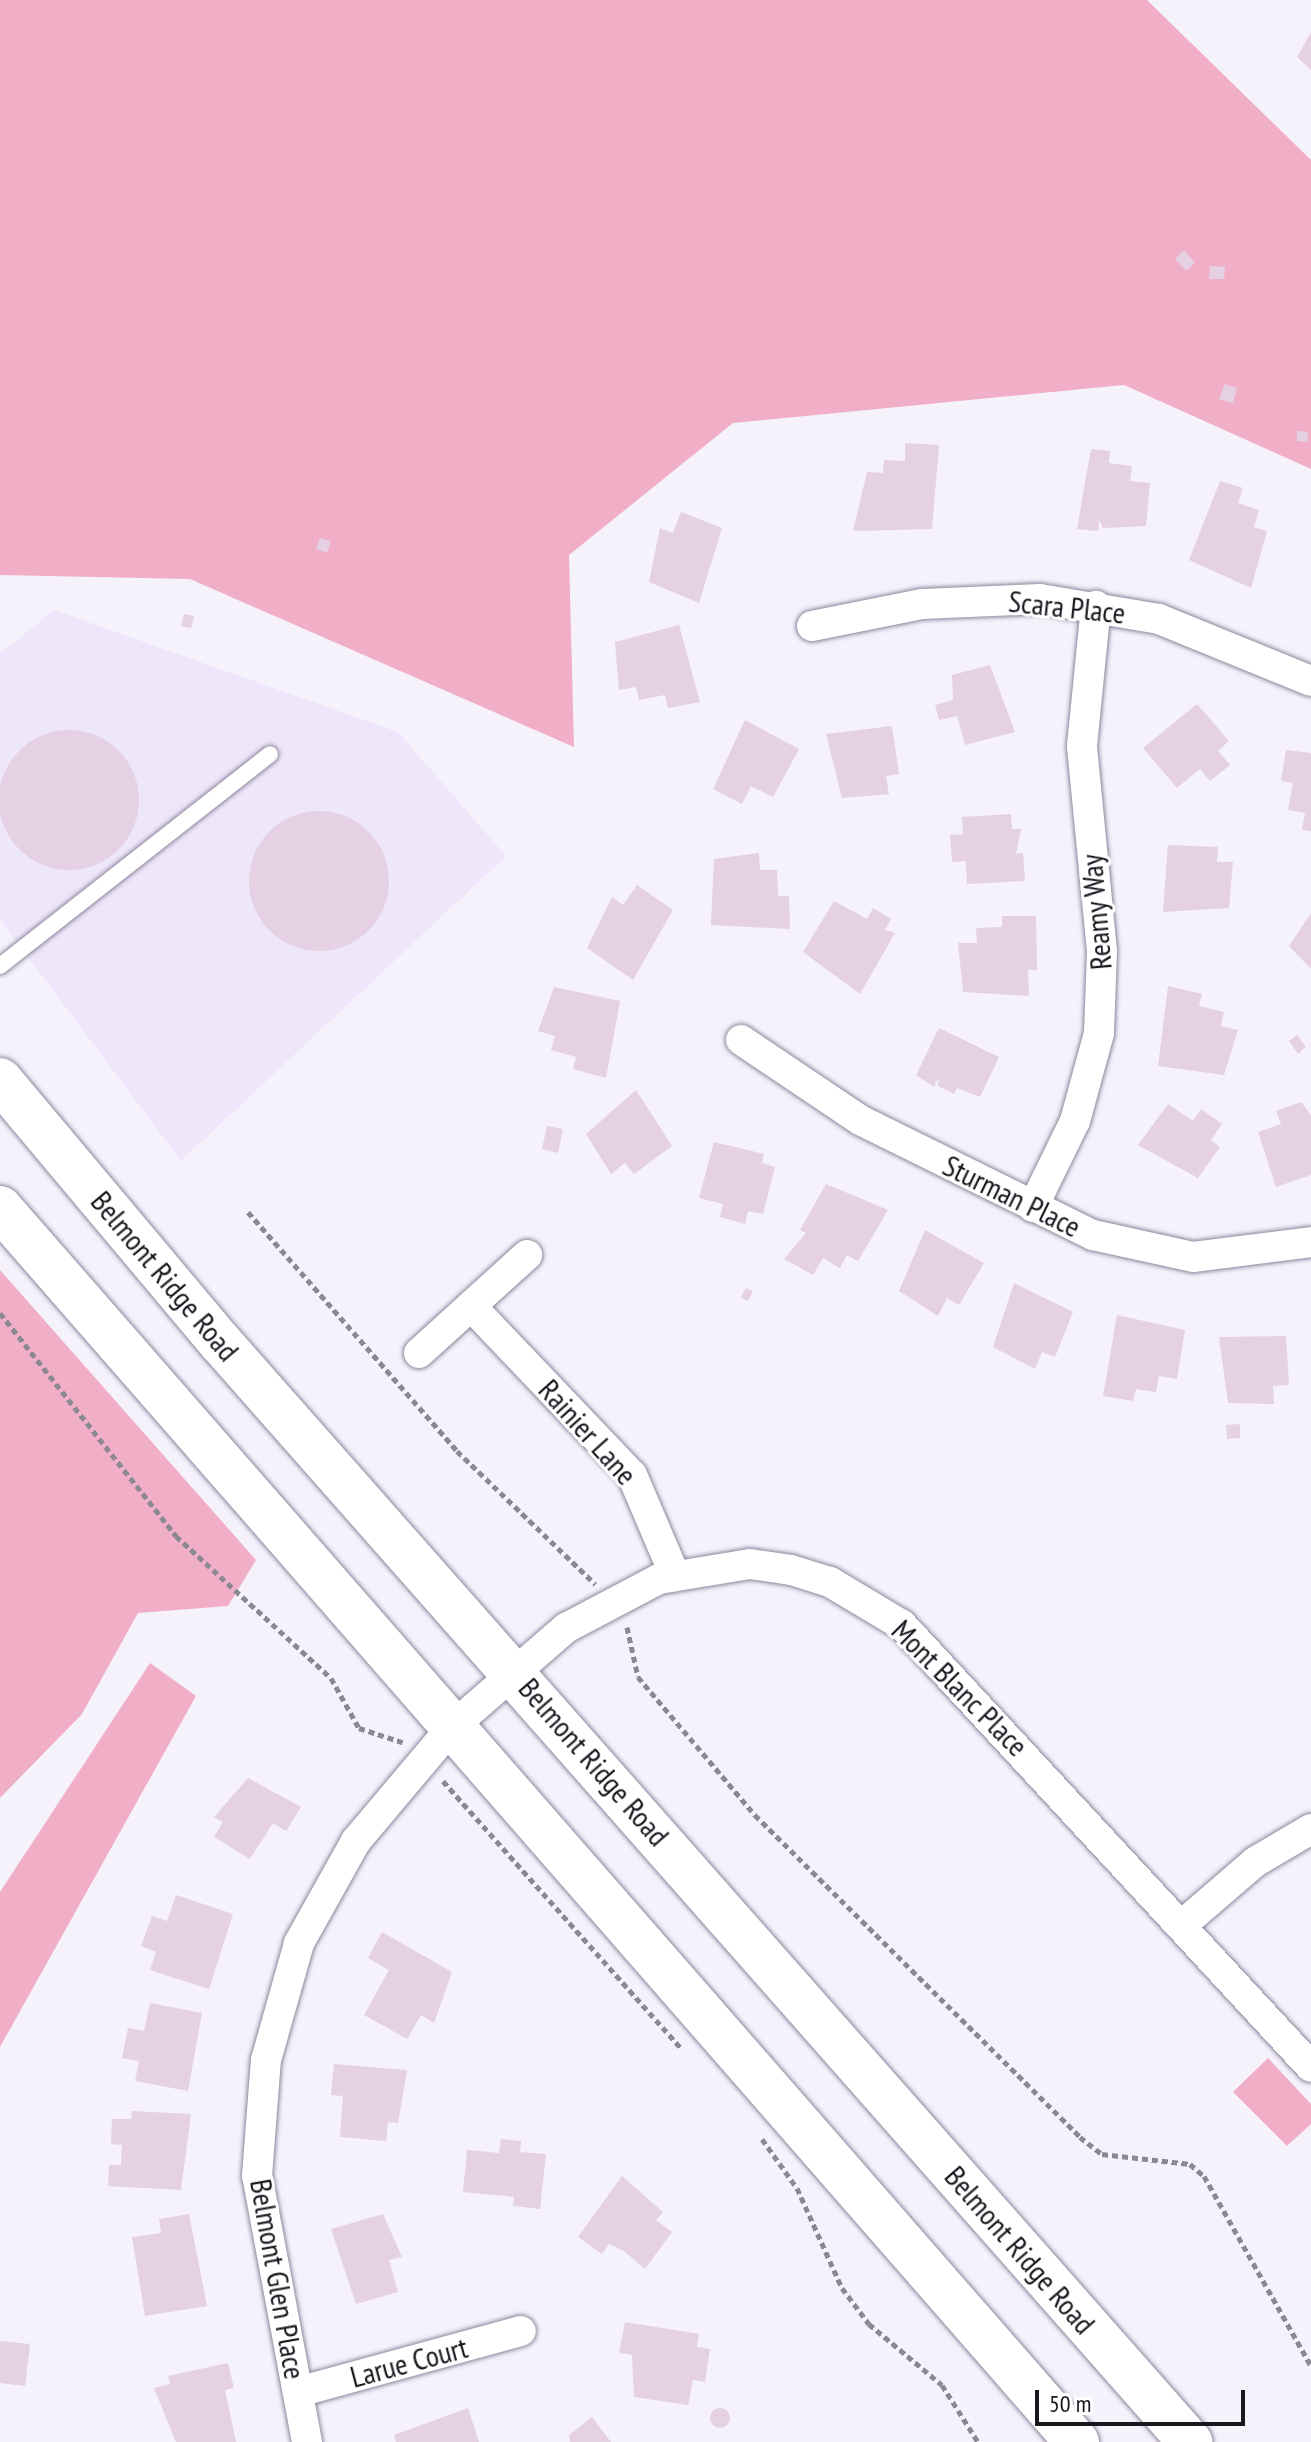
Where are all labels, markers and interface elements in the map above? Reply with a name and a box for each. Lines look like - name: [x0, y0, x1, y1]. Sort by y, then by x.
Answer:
- street label: Scara Place: [1007, 583, 1127, 631]
- street label: Reamy Way: [1073, 852, 1119, 972]
- street label: Sturman Place: [937, 1147, 1087, 1245]
- street label: Belmont Ridge Road: [84, 1184, 246, 1368]
- street label: Rainier Lane: [531, 1372, 645, 1492]
- street label: Mont Blanc Place: [884, 1612, 1036, 1764]
- street label: Belmont Ridge Road: [511, 1671, 677, 1853]
- street label: Belmont Ridge Road: [937, 2159, 1103, 2341]
- street label: Belmont Glen Place: [243, 2176, 313, 2382]
- street label: Larue Court: [346, 2329, 472, 2395]
- scale bar: [1039, 2374, 1249, 2424]
- text: 50 m: [1049, 2388, 1091, 2419]

